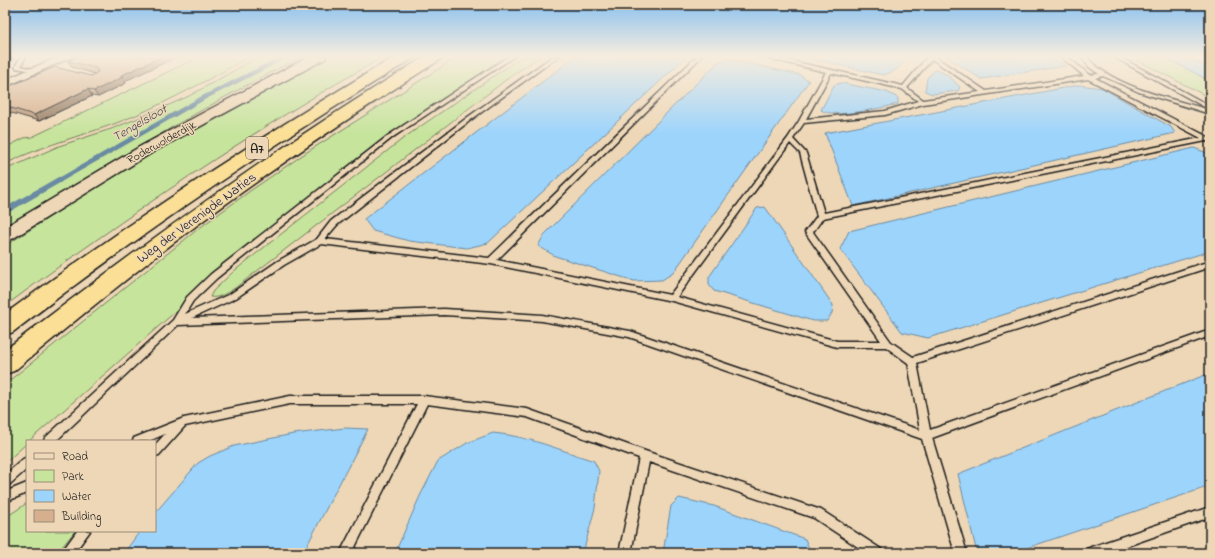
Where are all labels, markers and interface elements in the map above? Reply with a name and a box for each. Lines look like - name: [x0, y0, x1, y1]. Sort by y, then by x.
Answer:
- water label: Tengelsloot: [109, 99, 172, 147]
- street label: Roderwolderdijk: [124, 116, 200, 169]
- road number: A7: [246, 137, 268, 159]
- street label: Weg der Verenigde Naties: [133, 168, 262, 270]
- legend: [26, 440, 156, 532]
- text: Road: [62, 448, 88, 466]
- text: Park: [62, 468, 84, 486]
- text: Water: [62, 488, 91, 506]
- text: Building: [61, 508, 101, 527]

